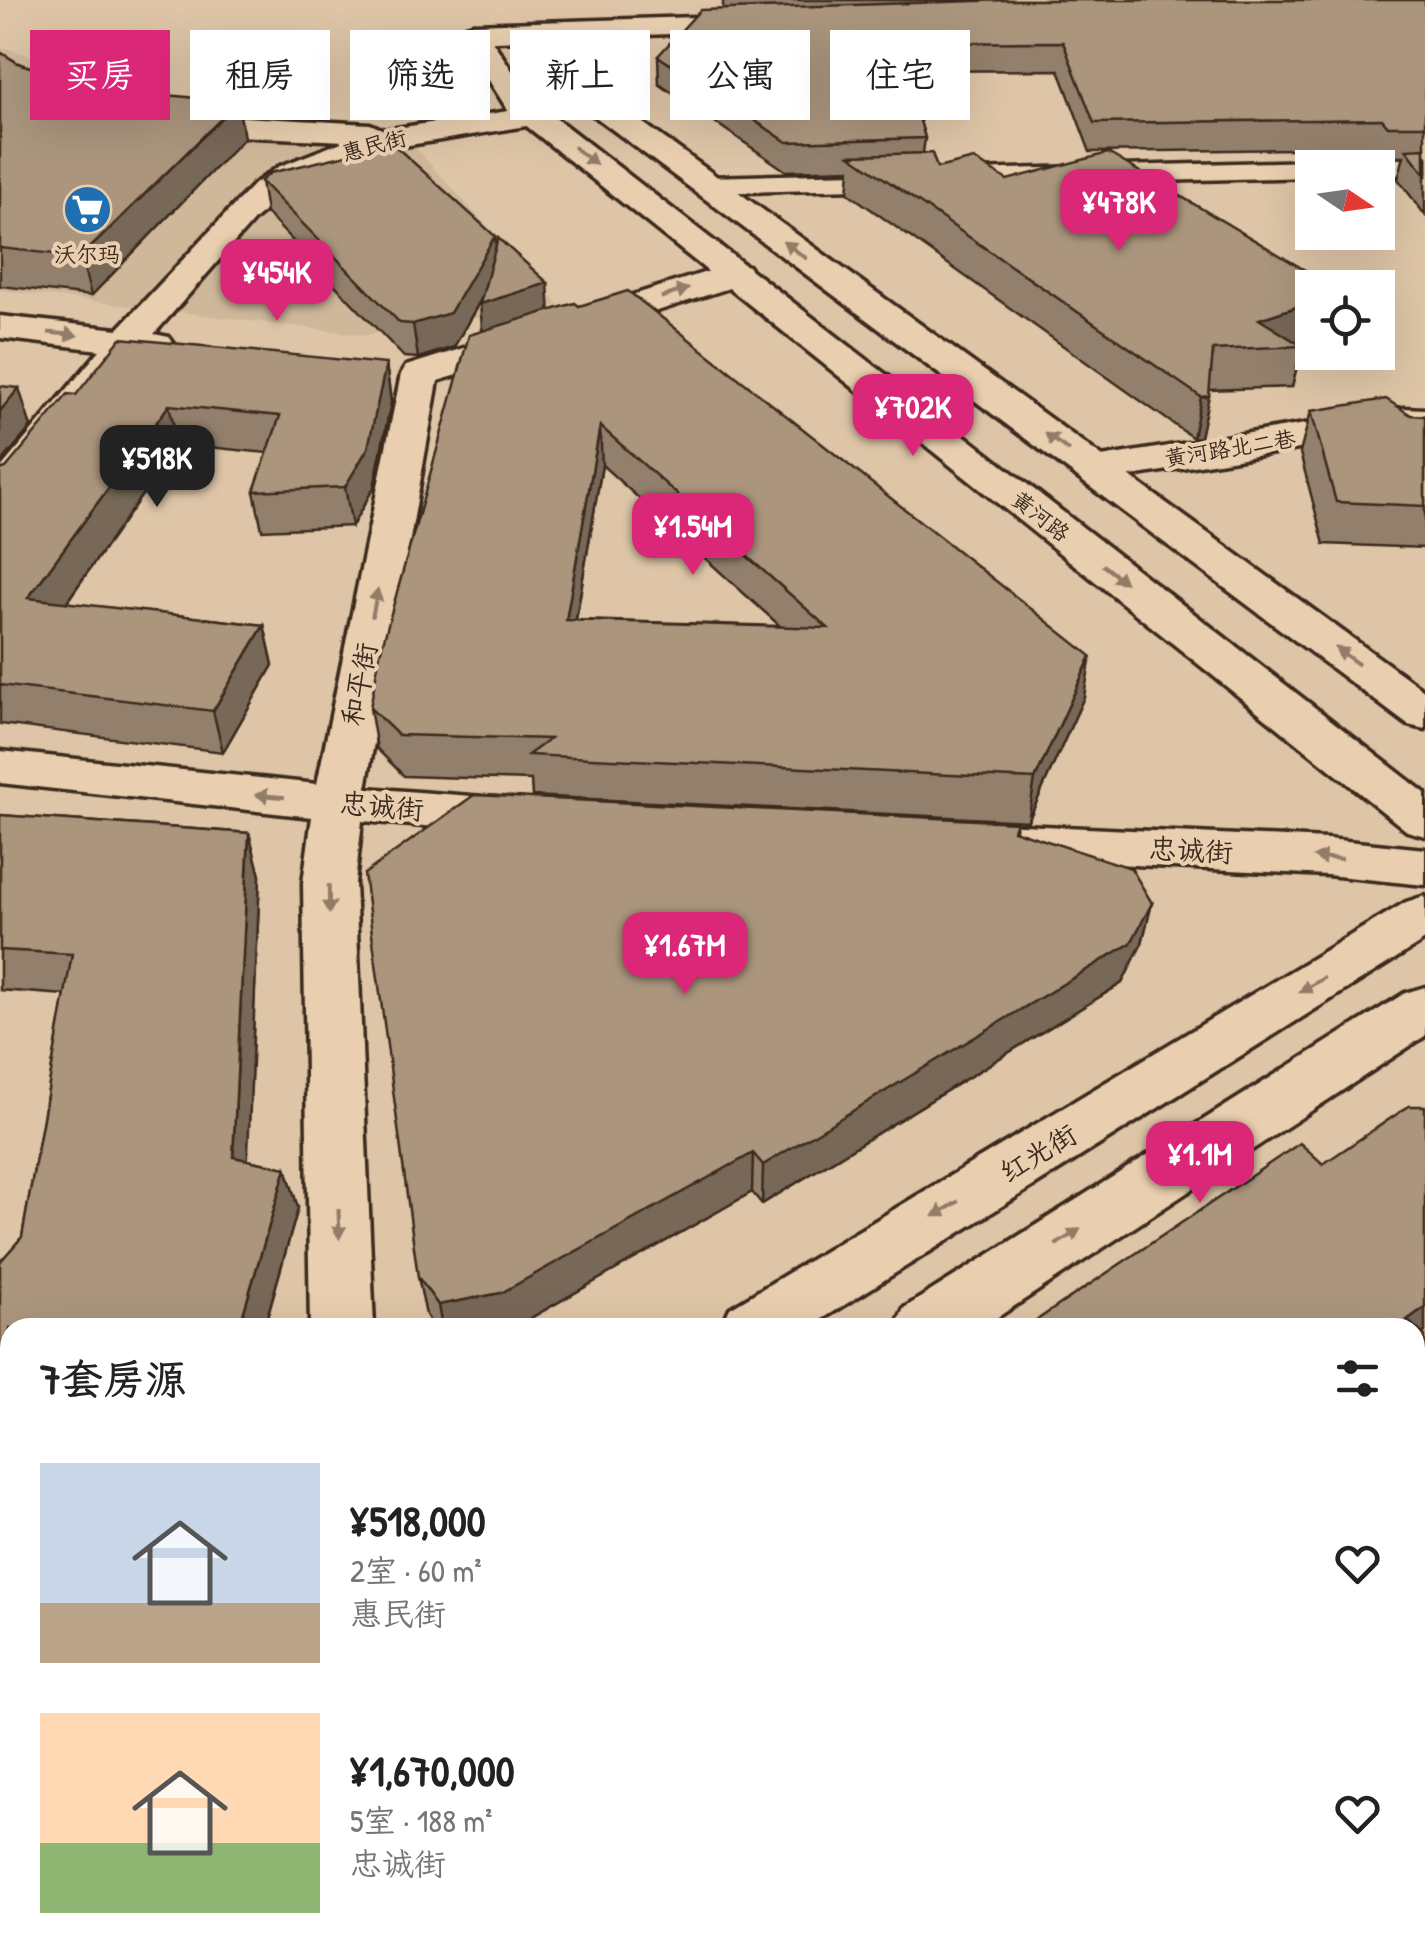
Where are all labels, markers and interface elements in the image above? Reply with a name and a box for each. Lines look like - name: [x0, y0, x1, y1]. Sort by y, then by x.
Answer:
- chip: 买房: [30, 30, 170, 120]
- chip: 租房: [190, 30, 330, 120]
- chip: 筛选: [350, 30, 490, 120]
- chip: 新上: [510, 30, 650, 120]
- chip: 公寓: [670, 30, 810, 120]
- chip: 住宅: [830, 30, 970, 120]
- street label: 惠民街: [338, 122, 410, 168]
- one-way arrow: [571, 145, 597, 166]
- north arrow: [1295, 150, 1395, 250]
- map controls: [1295, 150, 1395, 370]
- pin: ¥478K: [1049, 169, 1189, 254]
- text: ¥478K: [1082, 180, 1156, 223]
- supermarket icon: 沃尔玛: [61, 184, 113, 236]
- place label: 沃尔玛: [54, 239, 120, 269]
- pin: ¥454K: [207, 239, 347, 324]
- one-way arrow: [782, 240, 808, 260]
- text: ¥454K: [242, 250, 312, 293]
- button: locate: [1295, 270, 1395, 370]
- one-way arrow: [660, 285, 690, 300]
- one-way arrow: [47, 326, 79, 342]
- pin: ¥702K: [843, 374, 983, 459]
- text: ¥702K: [875, 385, 951, 428]
- street label: 黄河路北二巷: [1162, 423, 1298, 473]
- pin: ¥518K: [87, 425, 227, 510]
- one-way arrow: [1044, 433, 1070, 453]
- text: ¥518K: [122, 436, 192, 479]
- street label: 黄河路: [1006, 484, 1076, 548]
- pin: ¥1.54M: [612, 493, 774, 578]
- text: ¥1.54M: [654, 504, 732, 547]
- one-way arrow: [1102, 563, 1127, 584]
- one-way arrow: [368, 587, 384, 618]
- street label: 和平街: [332, 639, 386, 729]
- one-way arrow: [1333, 647, 1360, 667]
- street label: 忠诚街: [338, 783, 426, 829]
- one-way arrow: [253, 788, 285, 804]
- street label: 忠诚街: [1148, 829, 1234, 871]
- one-way arrow: [1311, 849, 1343, 865]
- one-way arrow: [322, 884, 338, 916]
- pin: ¥1.67M: [604, 912, 766, 997]
- text: ¥1.67M: [645, 923, 725, 966]
- one-way arrow: [1298, 976, 1326, 993]
- street label: 红光街: [992, 1115, 1084, 1191]
- pin: ¥1.1M: [1130, 1121, 1270, 1206]
- text: ¥1.1M: [1168, 1132, 1232, 1175]
- one-way arrow: [932, 1200, 959, 1218]
- one-way arrow: [331, 1209, 347, 1241]
- one-way arrow: [1054, 1229, 1082, 1247]
- text: 7套房源: [40, 1350, 187, 1407]
- icon: filters: [1330, 1351, 1385, 1406]
- text: ¥518,000: [350, 1492, 486, 1549]
- icon: home: [120, 1503, 240, 1623]
- icon: heart: [1330, 1536, 1385, 1591]
- text: 2室 · 60 m²: [350, 1549, 482, 1592]
- text: 惠民街: [350, 1592, 446, 1635]
- text: ¥1,670,000: [350, 1742, 515, 1799]
- icon: home: [120, 1753, 240, 1873]
- icon: heart: [1330, 1786, 1385, 1841]
- text: 5室 · 188 m²: [350, 1799, 492, 1842]
- text: 忠诚街: [350, 1842, 446, 1885]

